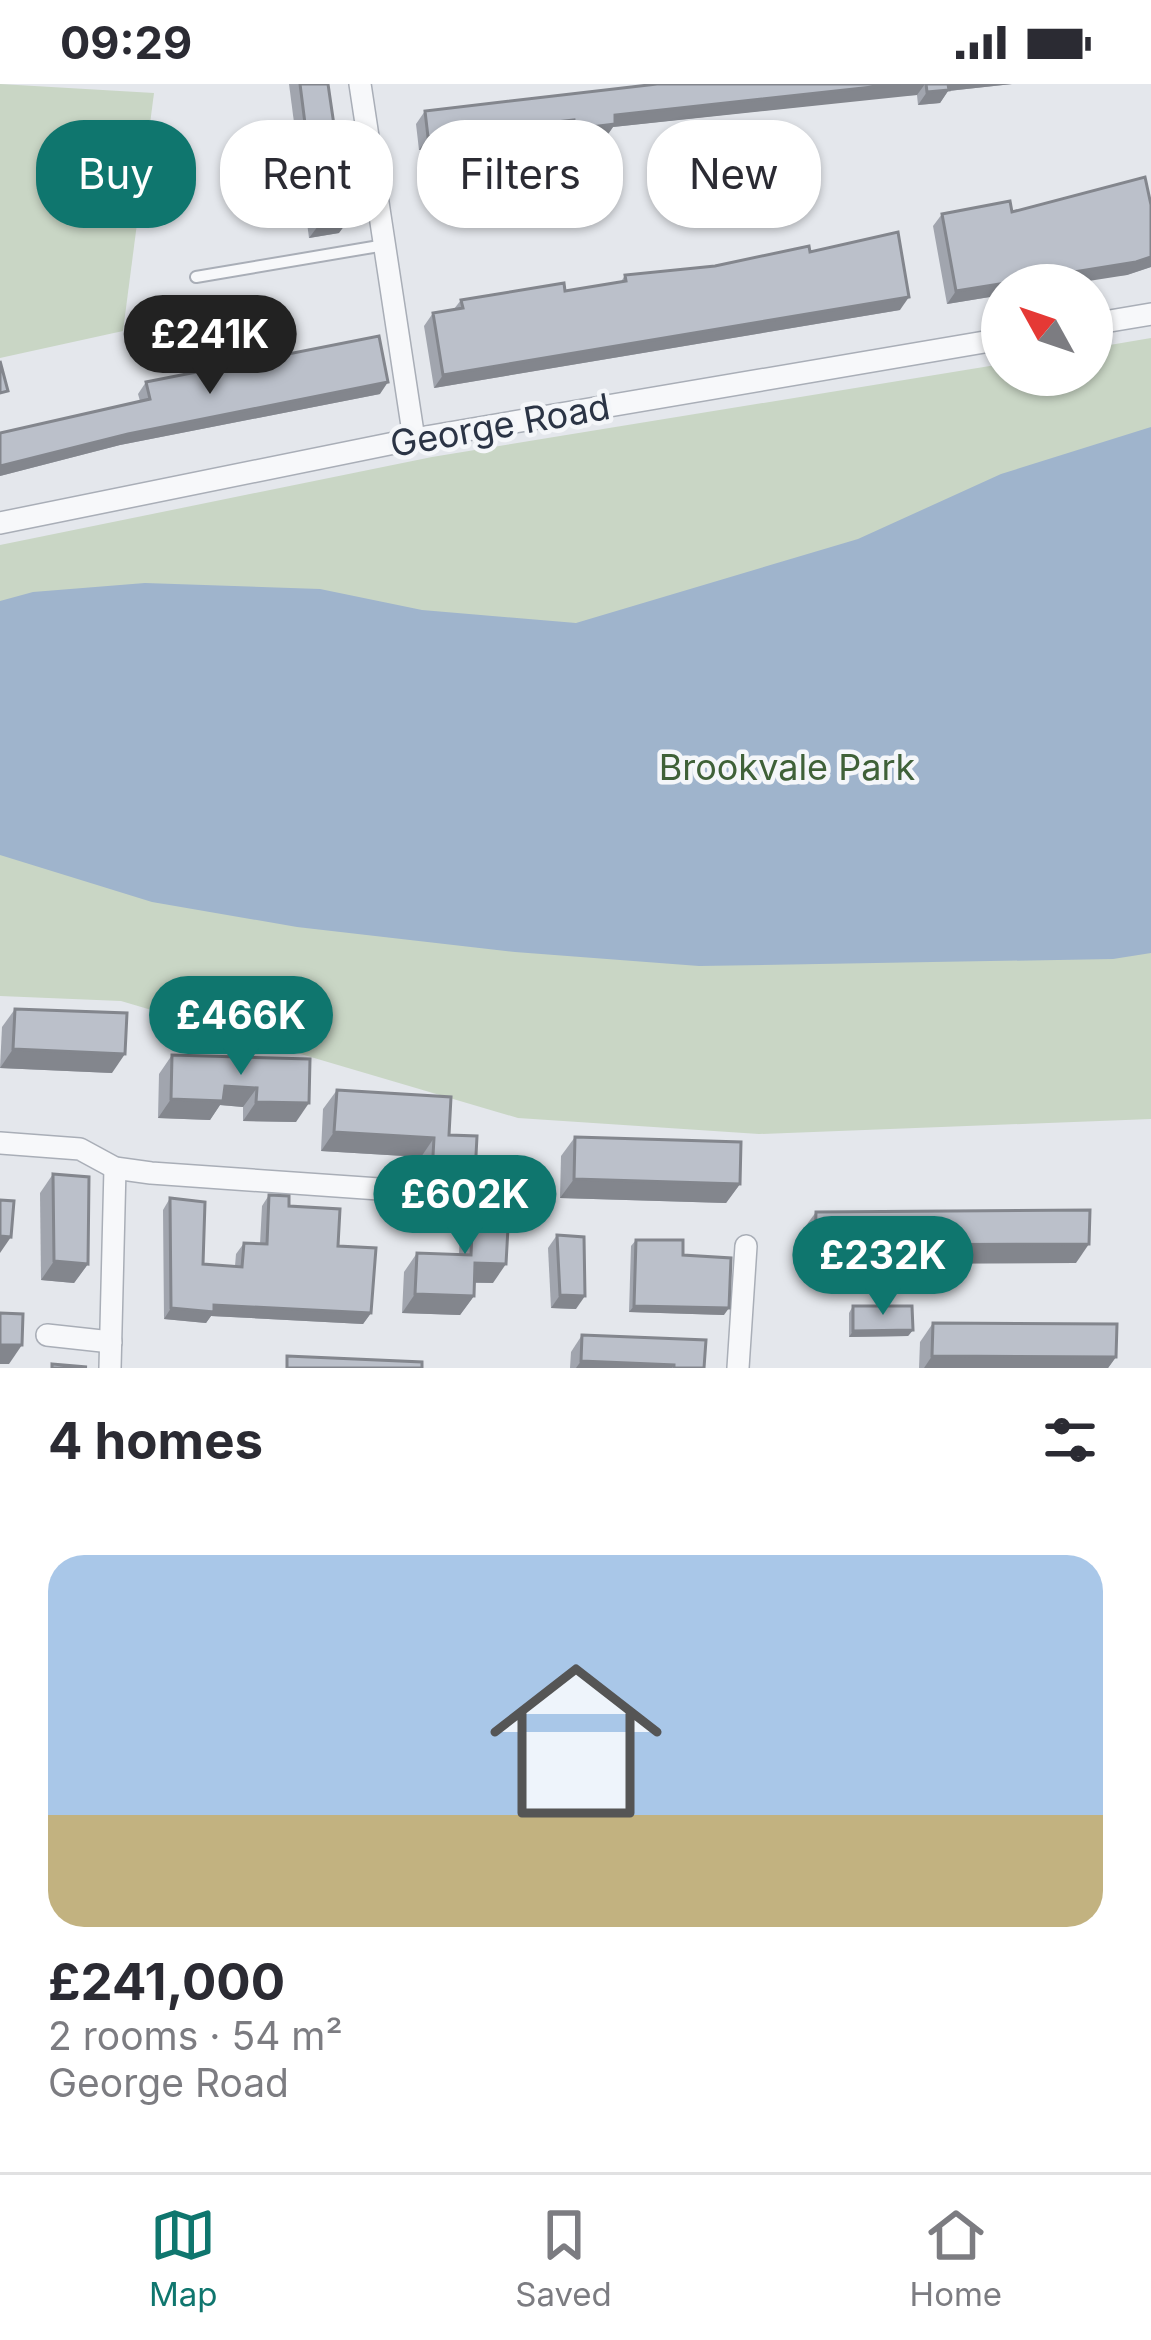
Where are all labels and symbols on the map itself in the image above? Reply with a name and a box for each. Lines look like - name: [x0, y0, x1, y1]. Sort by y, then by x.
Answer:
- north arrow: [981, 264, 1113, 396]
- pin: £241K: [126, 295, 294, 397]
- street label: George Road: [387, 384, 613, 466]
- park label: Brookvale Park: [659, 745, 916, 789]
- pin: £466K: [157, 976, 325, 1078]
- pin: £602K: [381, 1155, 549, 1257]
- pin: £232K: [799, 1216, 967, 1318]

